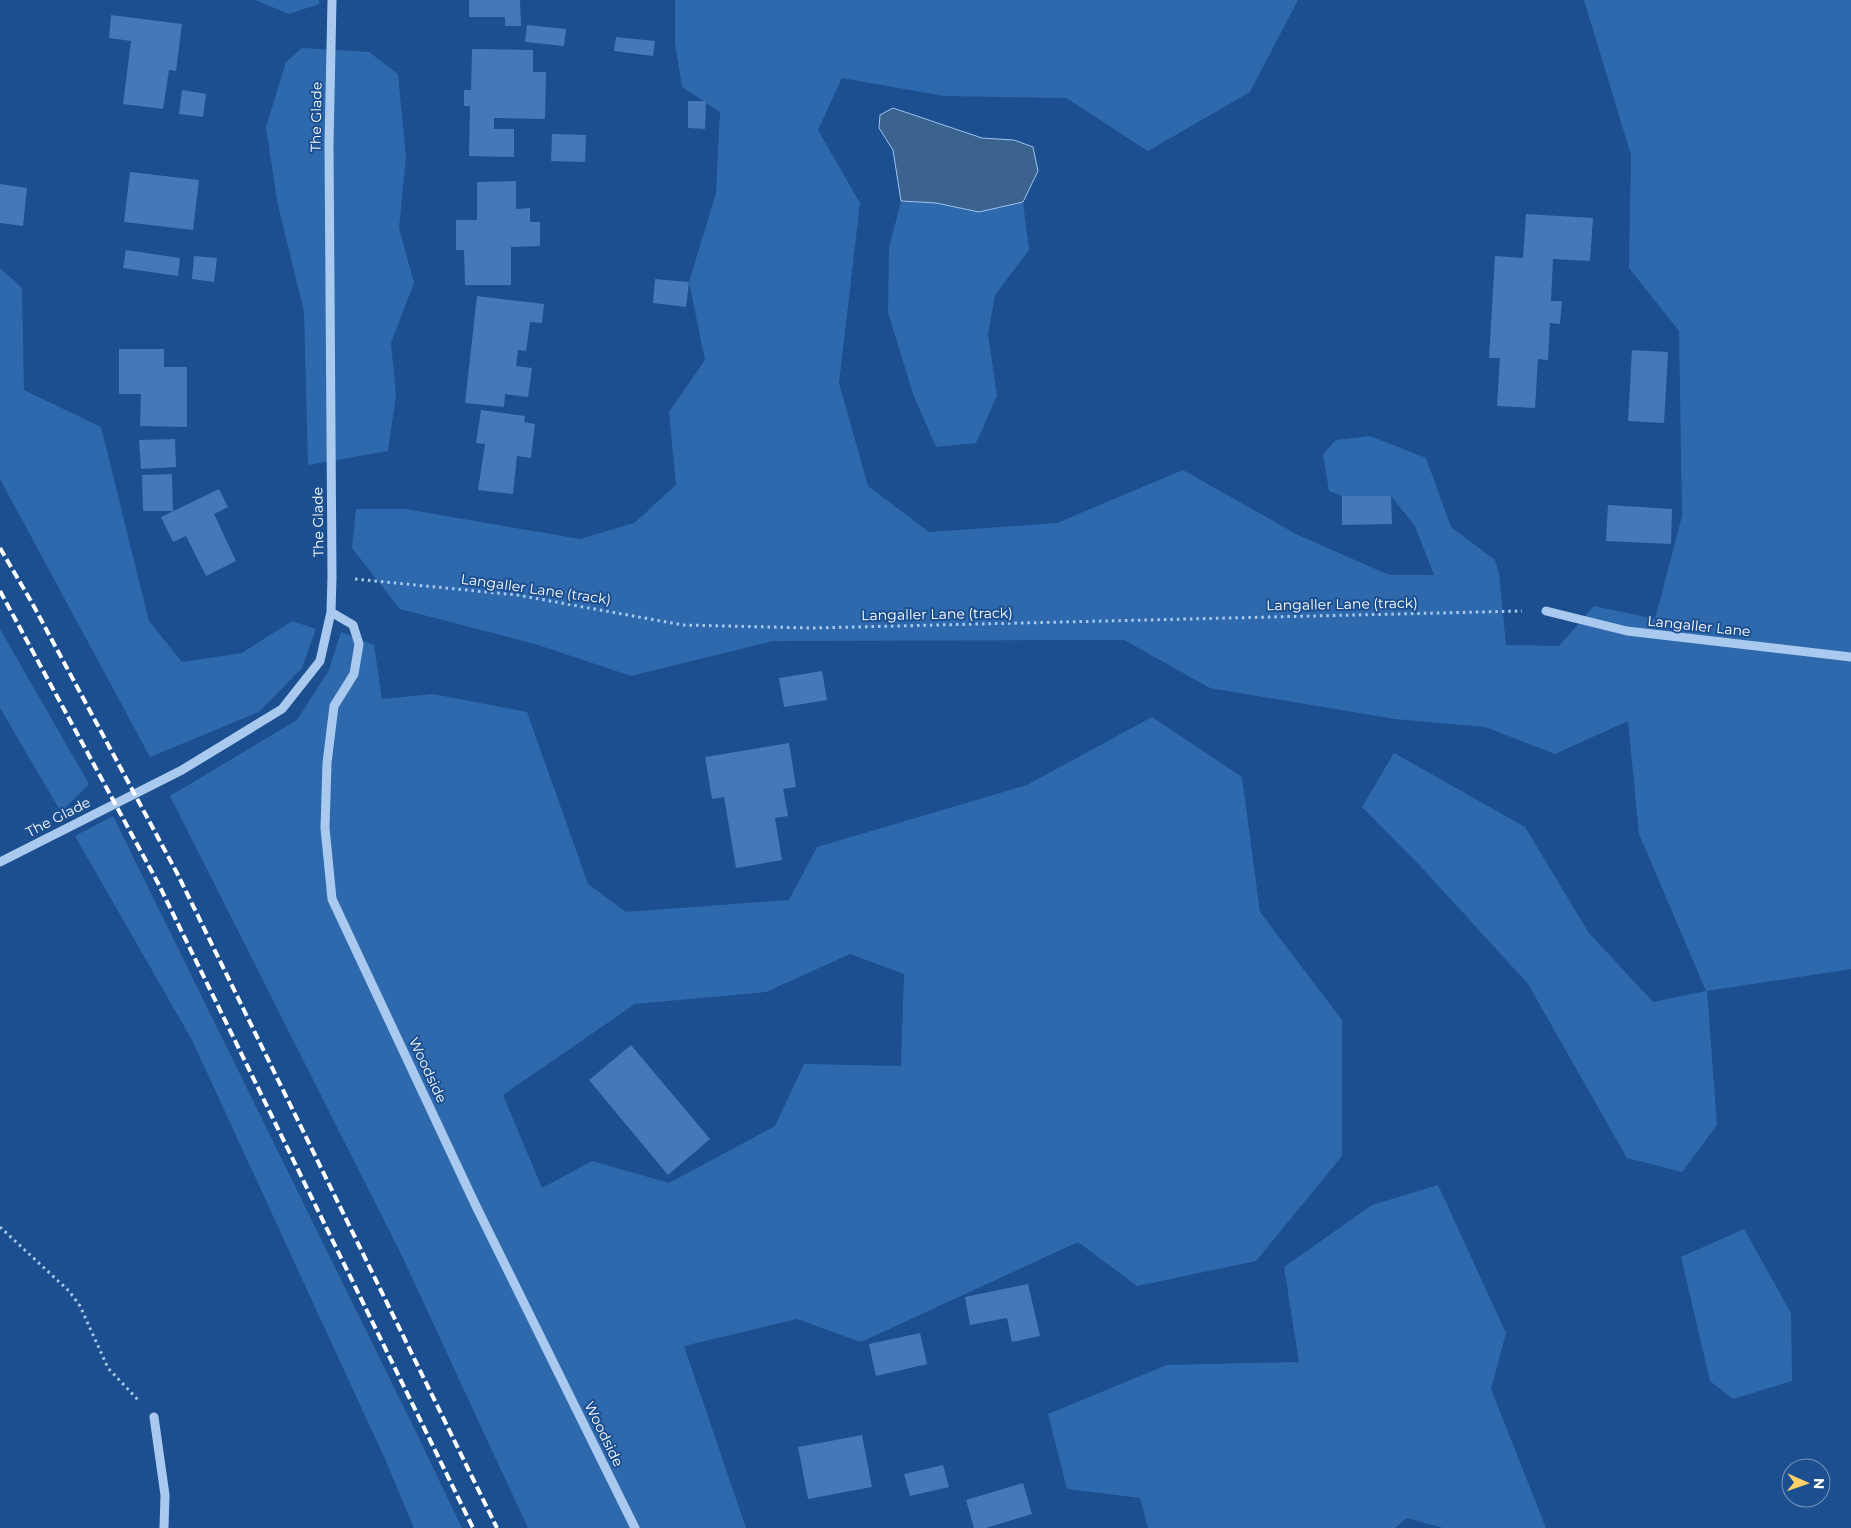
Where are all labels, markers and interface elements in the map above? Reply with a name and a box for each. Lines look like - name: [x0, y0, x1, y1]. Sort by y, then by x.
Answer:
- street label: The Glade: [306, 82, 326, 152]
- street label: The Glade: [308, 487, 328, 557]
- street label: Langaller Lane (track): [460, 570, 612, 608]
- street label: Langaller Lane (track): [1266, 594, 1418, 614]
- street label: Langaller Lane (track): [861, 604, 1013, 624]
- street label: Langaller Lane: [1647, 612, 1751, 640]
- street label: The Glade: [23, 793, 93, 841]
- street label: Woodside: [405, 1034, 451, 1106]
- street label: Woodside: [580, 1398, 628, 1470]
- north arrow: [1781, 1458, 1831, 1508]
- text: N: [1810, 1477, 1828, 1489]

